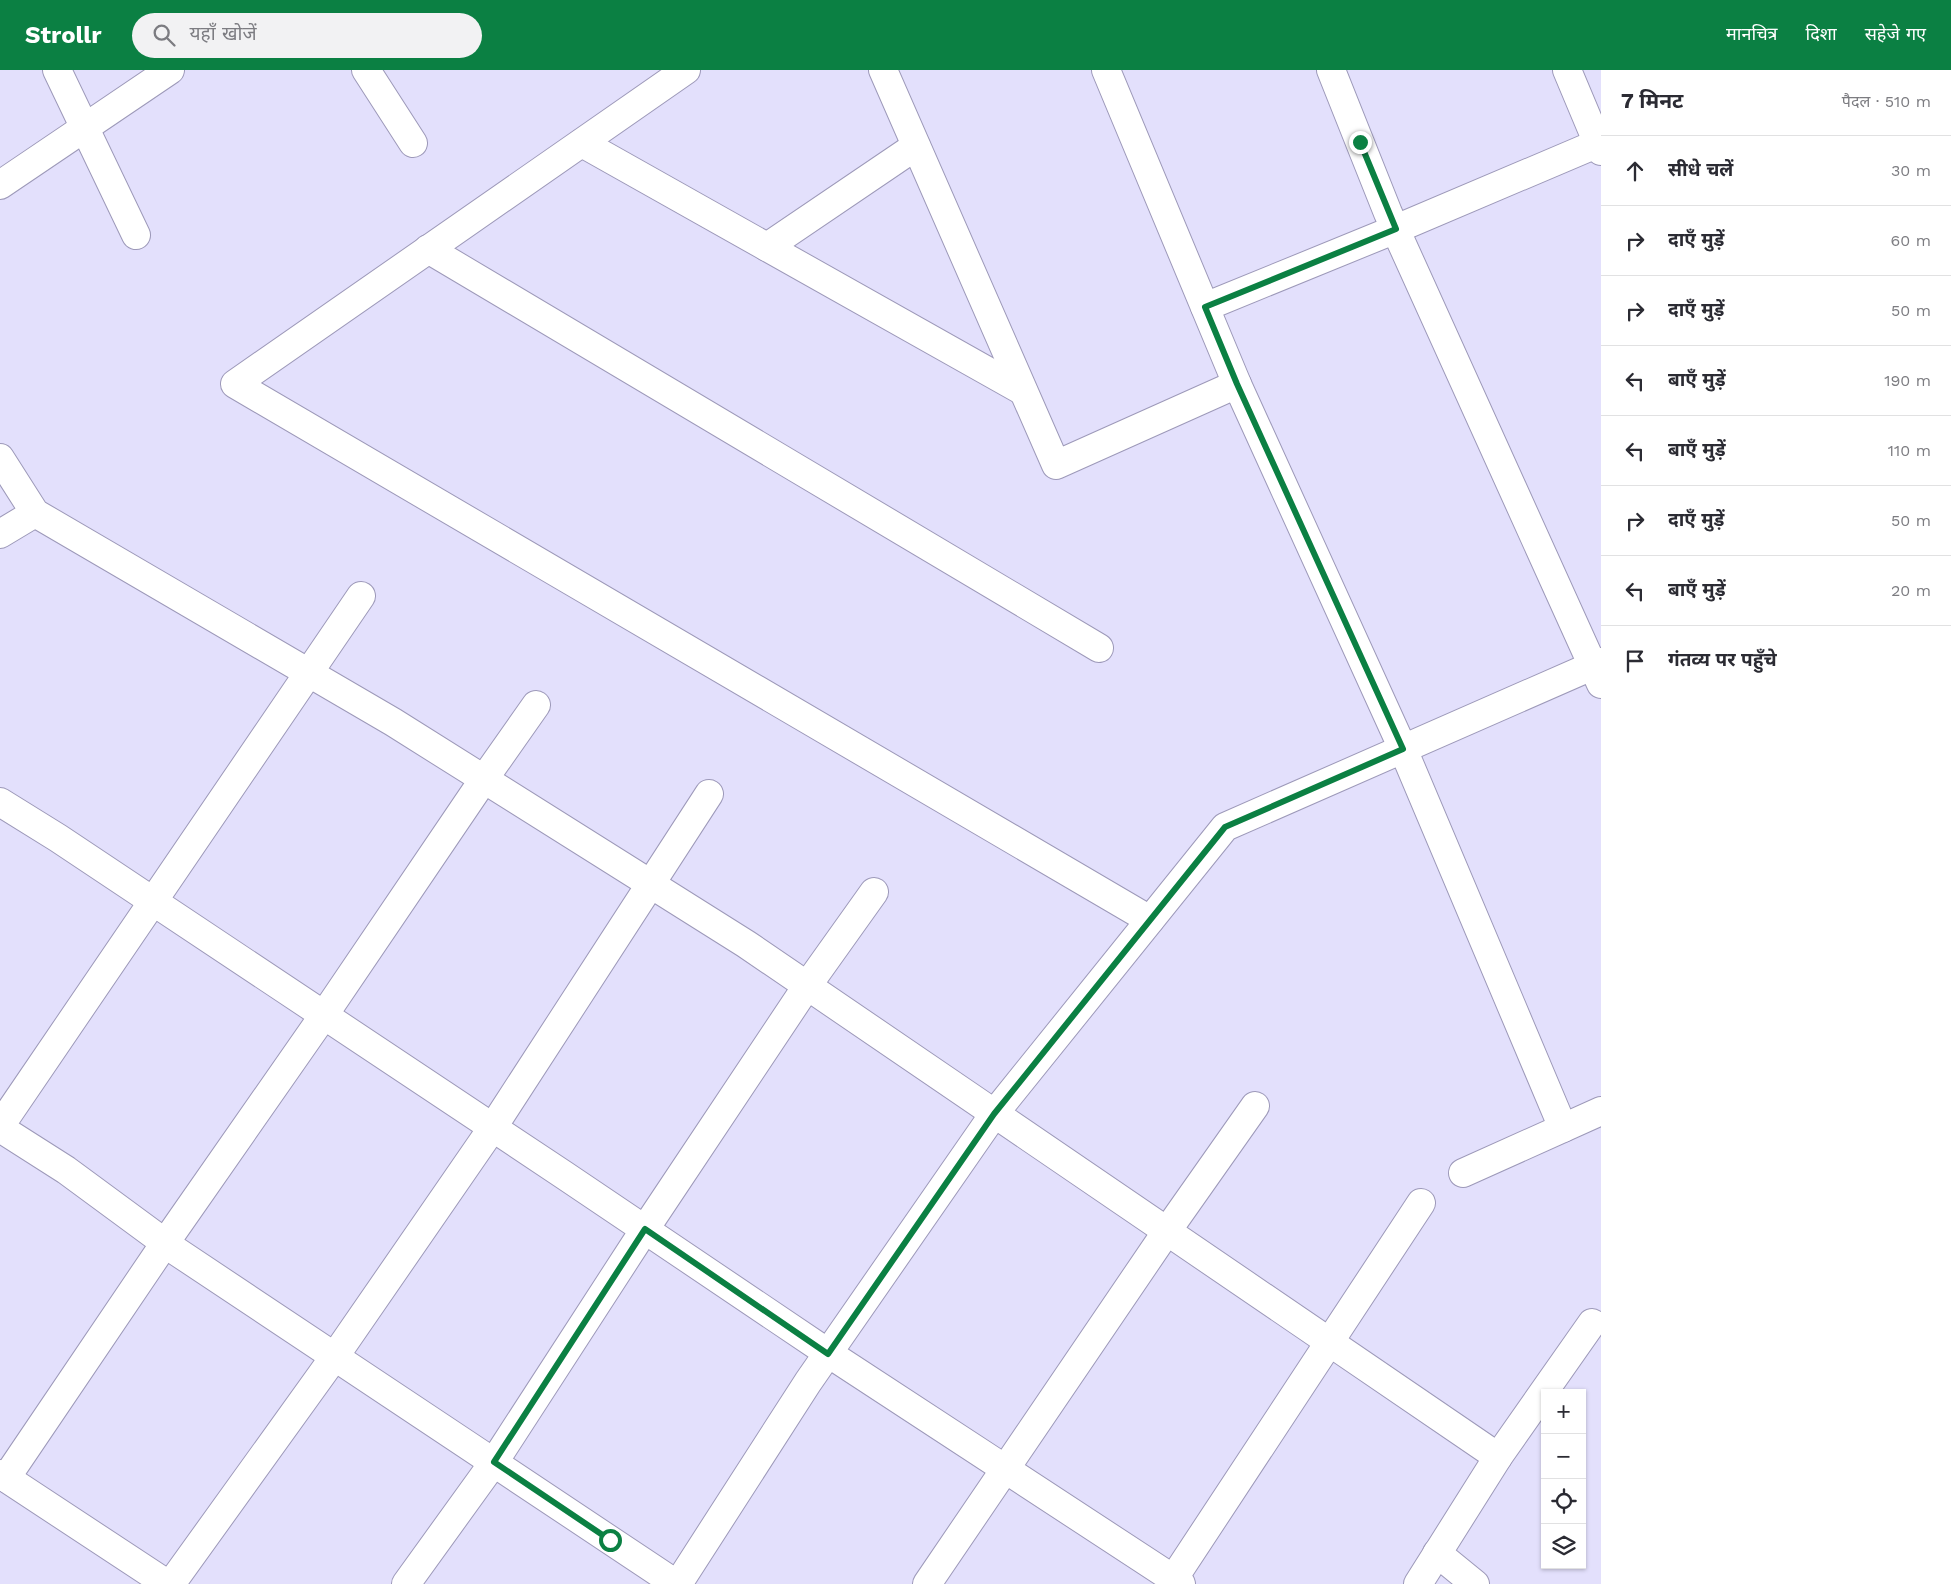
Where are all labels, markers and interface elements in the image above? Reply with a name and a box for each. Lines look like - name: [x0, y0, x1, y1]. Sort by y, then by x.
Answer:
- search box: [132, 13, 482, 58]
- text: Strollr: [25, 21, 102, 49]
- icon: search: [150, 21, 178, 49]
- text: यहाँ खोजें: [190, 22, 257, 45]
- text: मानचित्र: [1726, 23, 1778, 44]
- text: दिशा: [1806, 23, 1837, 44]
- text: सहेजे गए: [1865, 23, 1926, 44]
- text: 7 मिनट: [1621, 88, 1683, 113]
- text: पैदल · 510 m: [1842, 92, 1931, 111]
- route end: [1349, 131, 1372, 154]
- icon: ahead: [1621, 157, 1649, 185]
- text: सीधे चलें: [1668, 158, 1733, 181]
- text: 30 m: [1891, 161, 1931, 180]
- icon: right: [1621, 227, 1649, 255]
- text: दाएँ मुड़ें: [1668, 228, 1724, 251]
- text: 60 m: [1891, 231, 1931, 250]
- icon: right: [1621, 297, 1649, 325]
- text: दाएँ मुड़ें: [1668, 298, 1724, 321]
- text: 50 m: [1891, 301, 1931, 320]
- icon: left: [1621, 367, 1649, 395]
- text: बाएँ मुड़ें: [1668, 368, 1726, 391]
- text: 190 m: [1884, 371, 1931, 390]
- icon: left: [1621, 437, 1649, 465]
- text: बाएँ मुड़ें: [1668, 438, 1726, 461]
- text: 110 m: [1888, 441, 1931, 460]
- icon: right: [1621, 507, 1649, 535]
- text: दाएँ मुड़ें: [1668, 508, 1724, 531]
- text: 50 m: [1891, 511, 1931, 530]
- icon: left: [1621, 577, 1649, 605]
- text: बाएँ मुड़ें: [1668, 578, 1726, 601]
- text: 20 m: [1891, 581, 1931, 600]
- icon: arrive: [1621, 647, 1649, 675]
- text: गंतव्य पर पहुँचे: [1668, 648, 1777, 671]
- map controls: [1541, 1389, 1586, 1569]
- button: +: [1541, 1389, 1586, 1434]
- button: −: [1541, 1434, 1586, 1479]
- button: locate: [1541, 1479, 1586, 1524]
- button: layers: [1541, 1524, 1586, 1569]
- route start: [599, 1529, 622, 1552]

